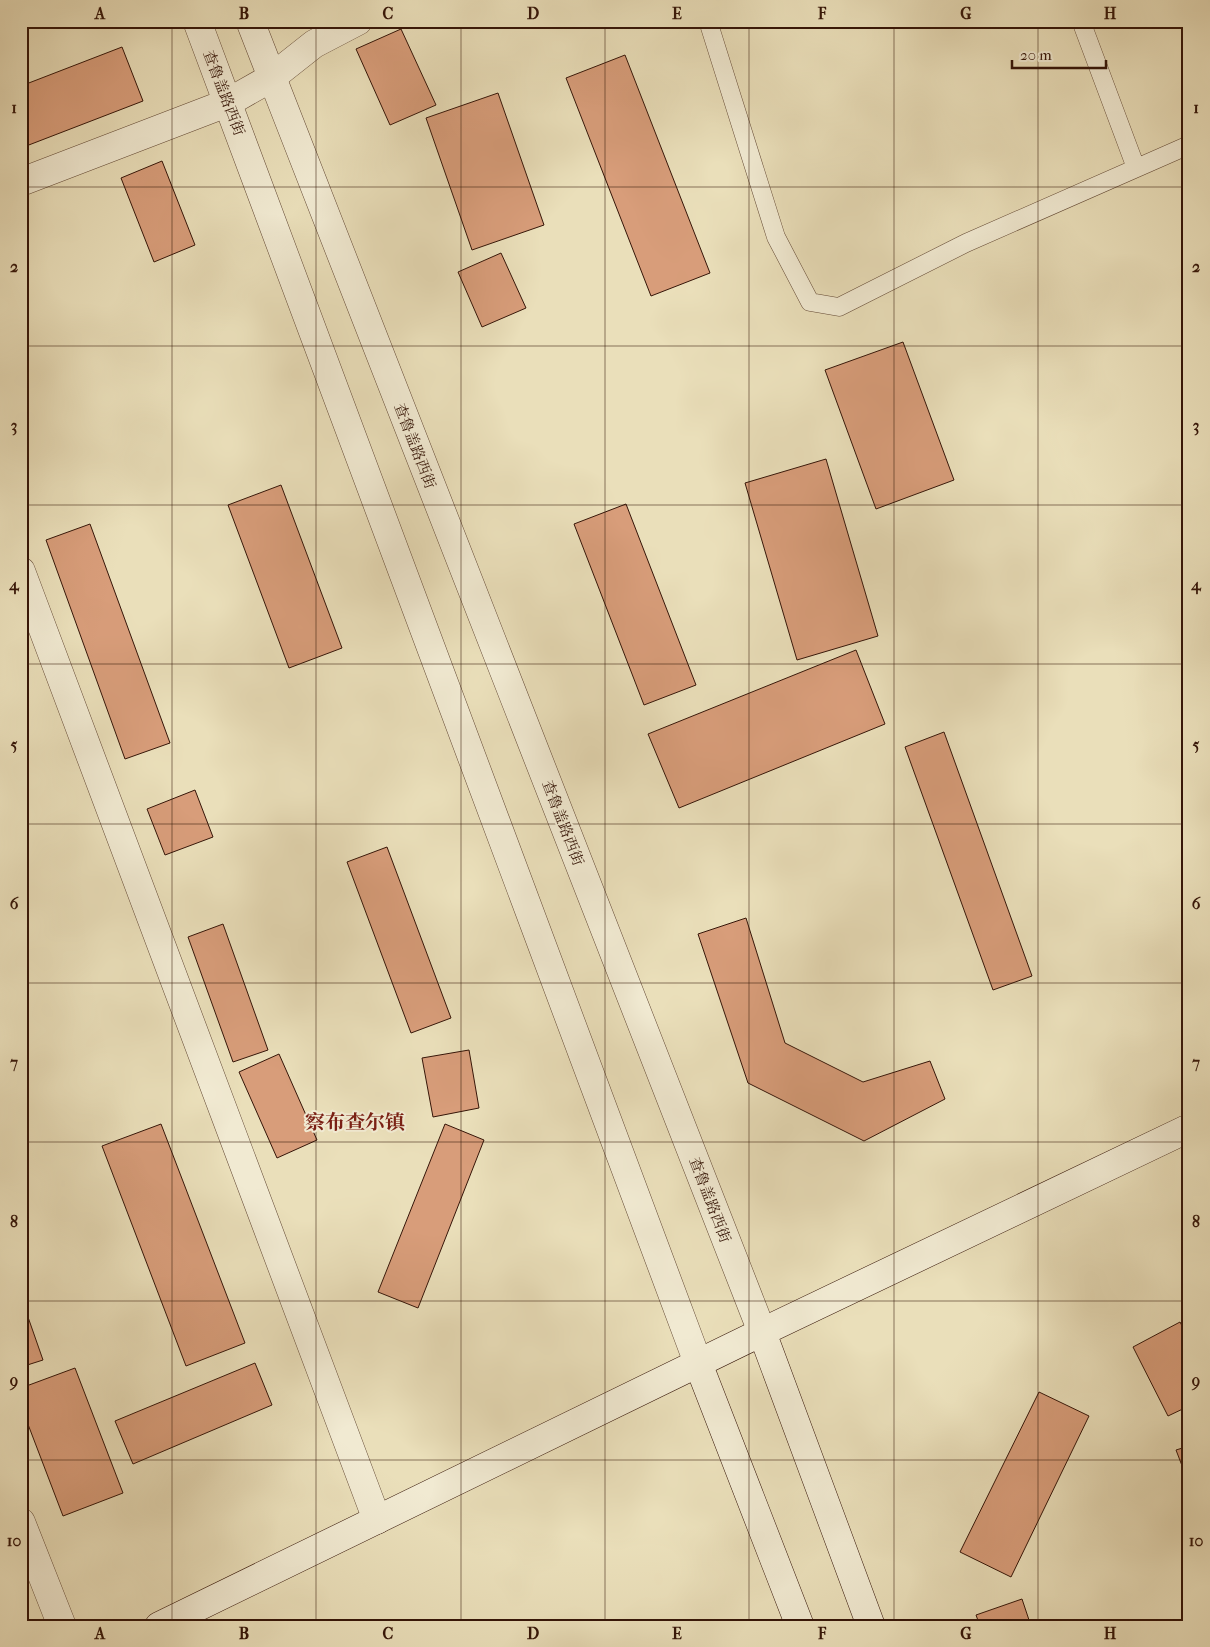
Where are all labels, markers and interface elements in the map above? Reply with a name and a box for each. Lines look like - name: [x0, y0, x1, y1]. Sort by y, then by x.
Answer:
- text: A: [94, 4, 106, 23]
- text: B: [239, 4, 249, 23]
- text: C: [383, 4, 394, 23]
- text: D: [527, 4, 539, 23]
- text: E: [672, 4, 682, 23]
- text: F: [817, 4, 827, 23]
- text: G: [960, 4, 972, 23]
- text: H: [1104, 4, 1117, 23]
- scale bar: [1012, 38, 1106, 70]
- text: 20 m: [1020, 46, 1052, 64]
- street label: 查鲁盖路西街: [199, 48, 249, 138]
- text: 1: [11, 98, 17, 117]
- text: 1: [1193, 98, 1199, 117]
- text: 2: [10, 257, 18, 276]
- text: 2: [1192, 257, 1200, 276]
- street label: 查鲁盖路西街: [390, 401, 440, 491]
- text: 3: [11, 416, 17, 436]
- text: 3: [1193, 416, 1199, 436]
- text: 4: [8, 575, 20, 595]
- text: 4: [1190, 575, 1202, 595]
- text: 5: [11, 735, 18, 754]
- text: 5: [1193, 735, 1200, 754]
- street label: 查鲁盖路西街: [538, 778, 588, 868]
- text: 6: [10, 894, 19, 913]
- text: 6: [1192, 894, 1201, 913]
- text: 7: [9, 1053, 18, 1072]
- text: 7: [1191, 1053, 1200, 1072]
- district label: 察布查尔镇: [305, 1111, 405, 1134]
- street label: 查鲁盖路西街: [685, 1155, 735, 1245]
- text: 8: [10, 1212, 18, 1231]
- text: 8: [1192, 1212, 1200, 1231]
- text: 9: [9, 1371, 18, 1391]
- text: 9: [1191, 1371, 1200, 1391]
- text: 10: [7, 1531, 21, 1550]
- text: 10: [1189, 1531, 1203, 1550]
- text: A: [94, 1624, 106, 1643]
- text: B: [239, 1624, 249, 1643]
- text: C: [383, 1624, 394, 1643]
- text: D: [527, 1624, 539, 1643]
- text: E: [672, 1624, 682, 1643]
- text: F: [817, 1624, 827, 1643]
- text: G: [960, 1624, 972, 1643]
- text: H: [1104, 1624, 1117, 1643]

